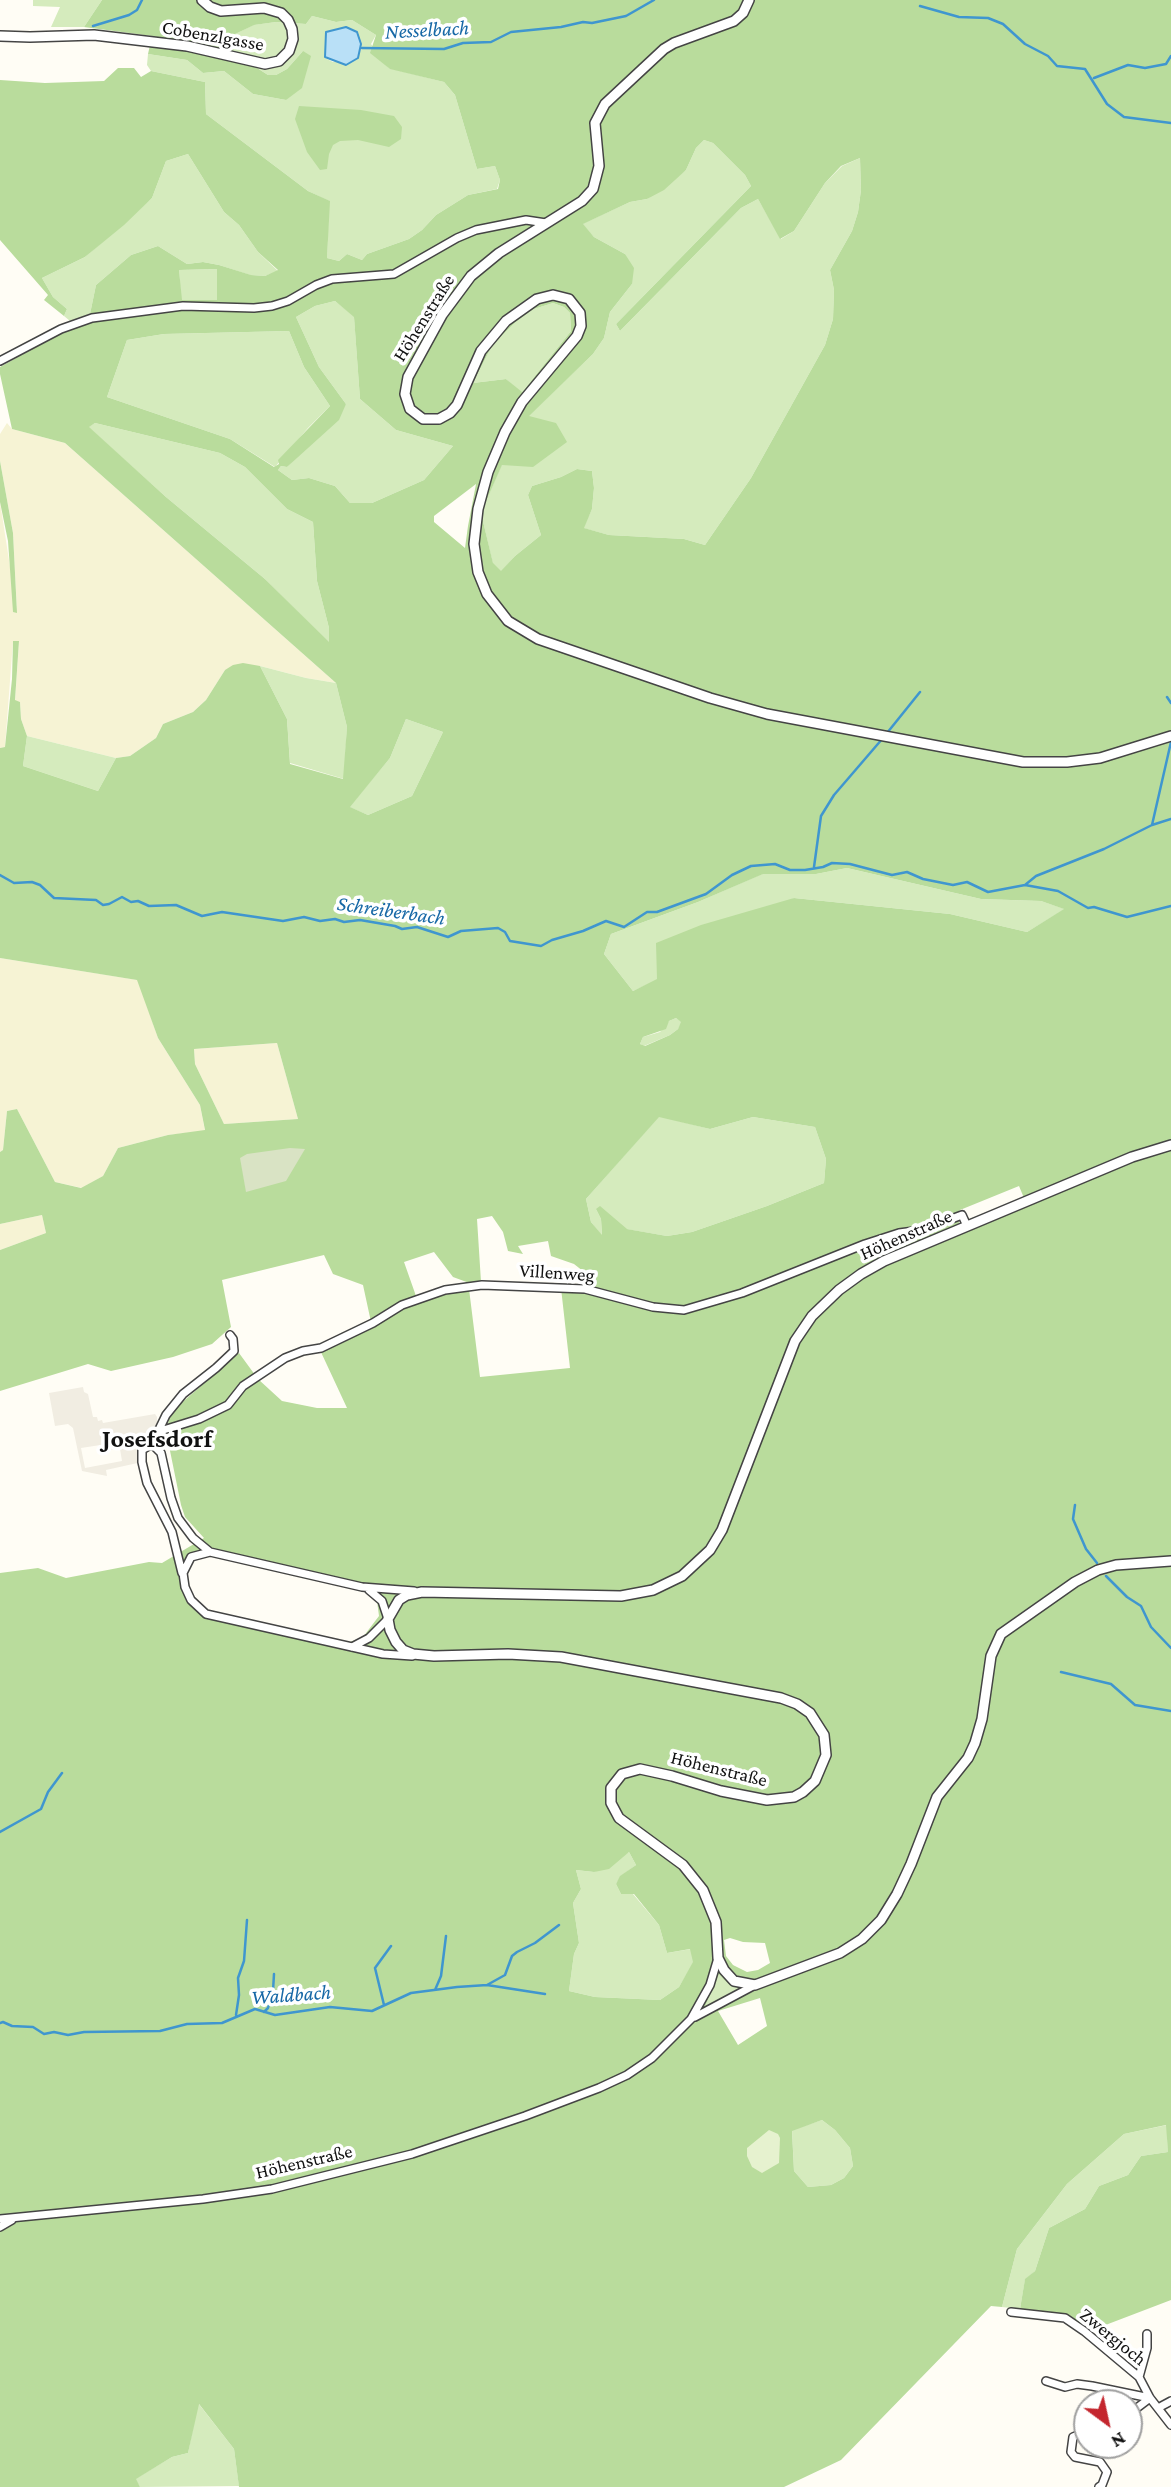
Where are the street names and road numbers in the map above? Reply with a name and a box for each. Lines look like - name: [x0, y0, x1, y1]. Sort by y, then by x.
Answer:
- street label: Cobenzlgasse: [160, 16, 266, 56]
- street label: Höhenstraße: [388, 270, 460, 366]
- street label: Höhenstraße: [856, 1205, 956, 1265]
- street label: Villenweg: [519, 1259, 595, 1287]
- street label: Höhenstraße: [668, 1746, 770, 1792]
- street label: Höhenstraße: [253, 2140, 355, 2184]
- street label: Zwergjoch: [1075, 2303, 1151, 2371]

